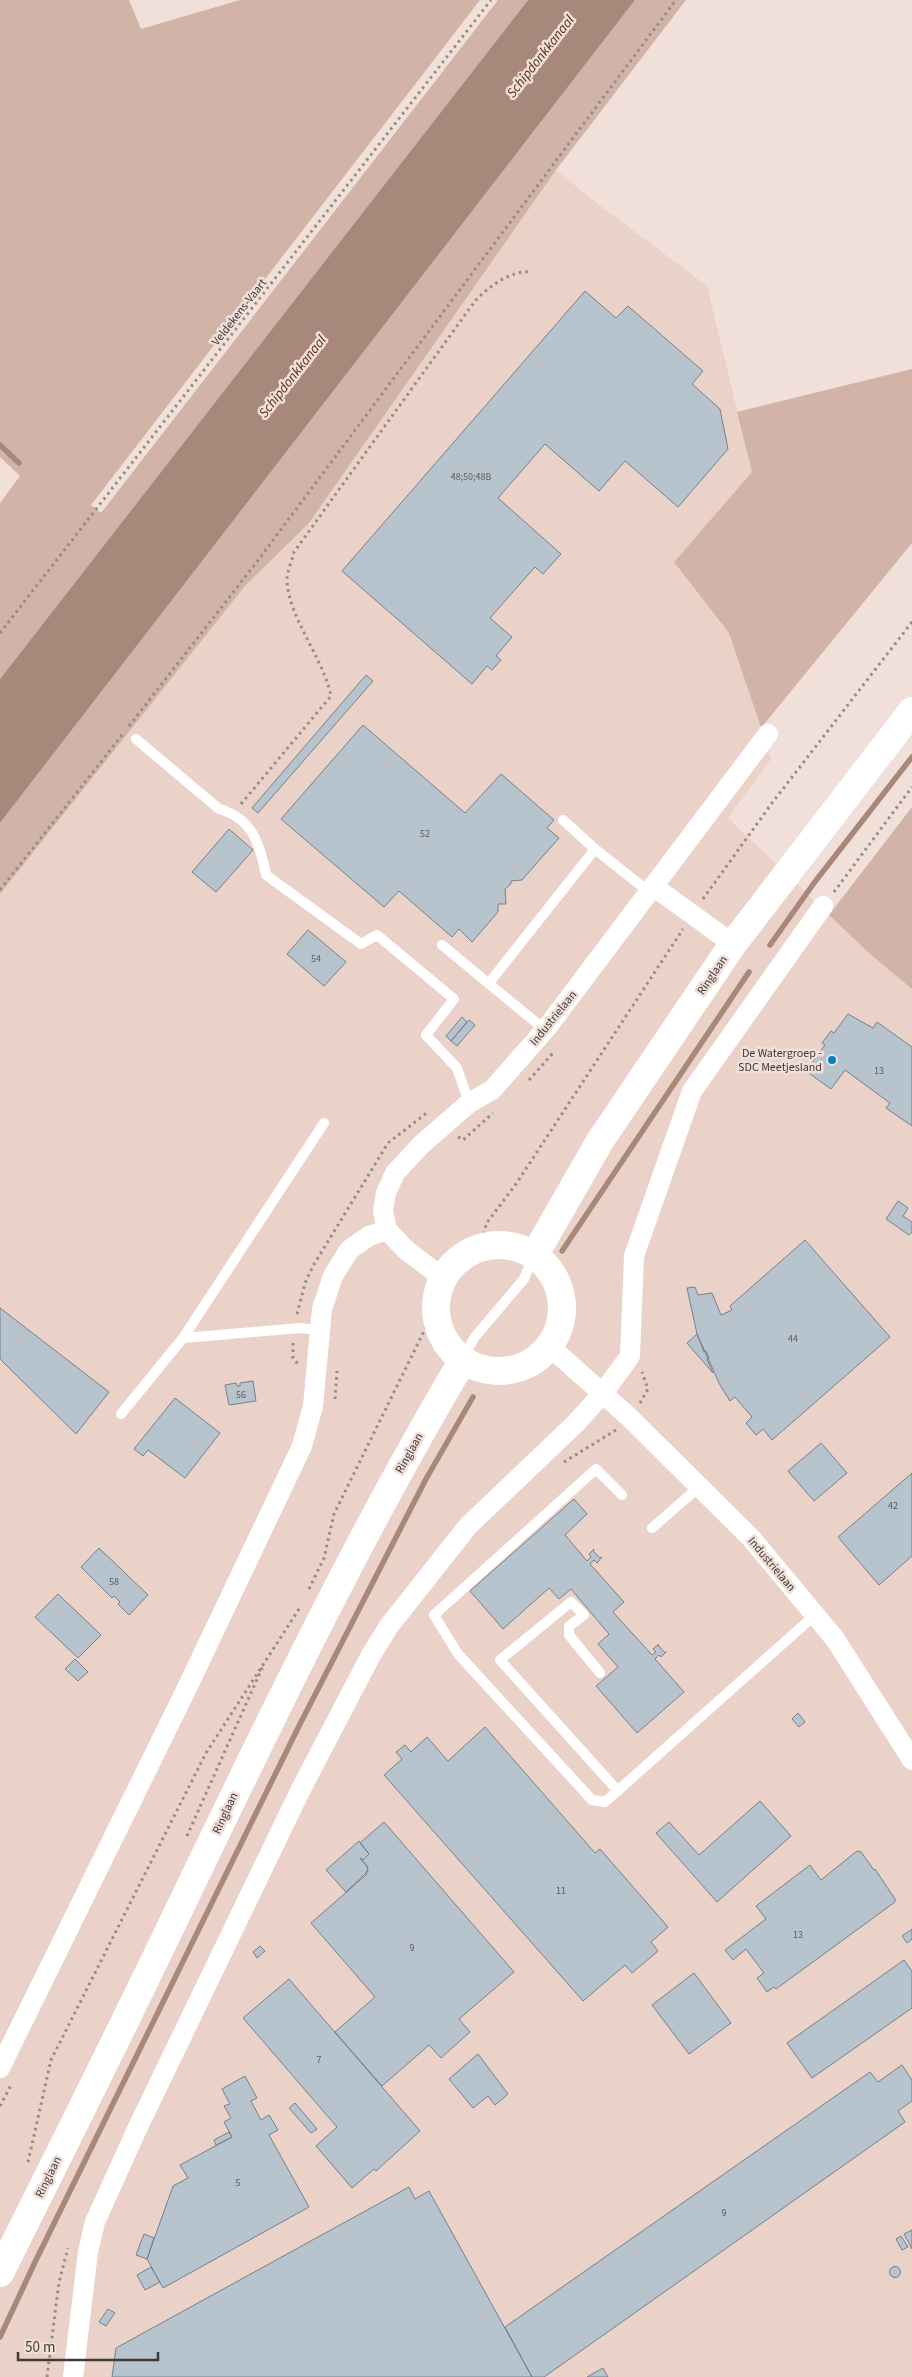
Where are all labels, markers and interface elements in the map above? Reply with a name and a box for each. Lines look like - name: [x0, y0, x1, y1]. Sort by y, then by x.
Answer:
- water label: Schipdonkkanaal: [502, 11, 580, 102]
- street label: Veldekens-Vaart: [208, 275, 271, 349]
- water label: Schipdonkkanaal: [254, 331, 332, 422]
- house number: 48;50;48B: [451, 470, 491, 484]
- house number: 52: [420, 827, 430, 841]
- house number: 54: [311, 952, 321, 966]
- street label: Ringlaan: [693, 952, 732, 998]
- street label: Industrielaan: [526, 987, 581, 1050]
- place label: De Watergroep - SDC Meetjesland: [738, 1045, 822, 1076]
- marker: De Watergroep - SDC Meetjesland: [826, 1054, 838, 1066]
- house number: 13: [874, 1064, 884, 1078]
- house number: 44: [788, 1332, 798, 1346]
- house number: 56: [236, 1388, 246, 1402]
- street label: Ringlaan: [391, 1430, 428, 1477]
- house number: 42: [888, 1499, 898, 1513]
- street label: Industrielaan: [744, 1533, 800, 1595]
- house number: 58: [109, 1575, 119, 1589]
- street label: Ringlaan: [208, 1790, 242, 1837]
- house number: 11: [556, 1884, 566, 1898]
- house number: 13: [793, 1928, 803, 1942]
- house number: 9: [410, 1941, 415, 1955]
- house number: 7: [317, 2053, 322, 2067]
- street label: Ringlaan: [31, 2154, 66, 2201]
- house number: 5: [236, 2176, 241, 2190]
- house number: 9: [722, 2206, 727, 2220]
- scale bar: [18, 2330, 158, 2362]
- text: 50 m: [25, 2337, 55, 2358]

